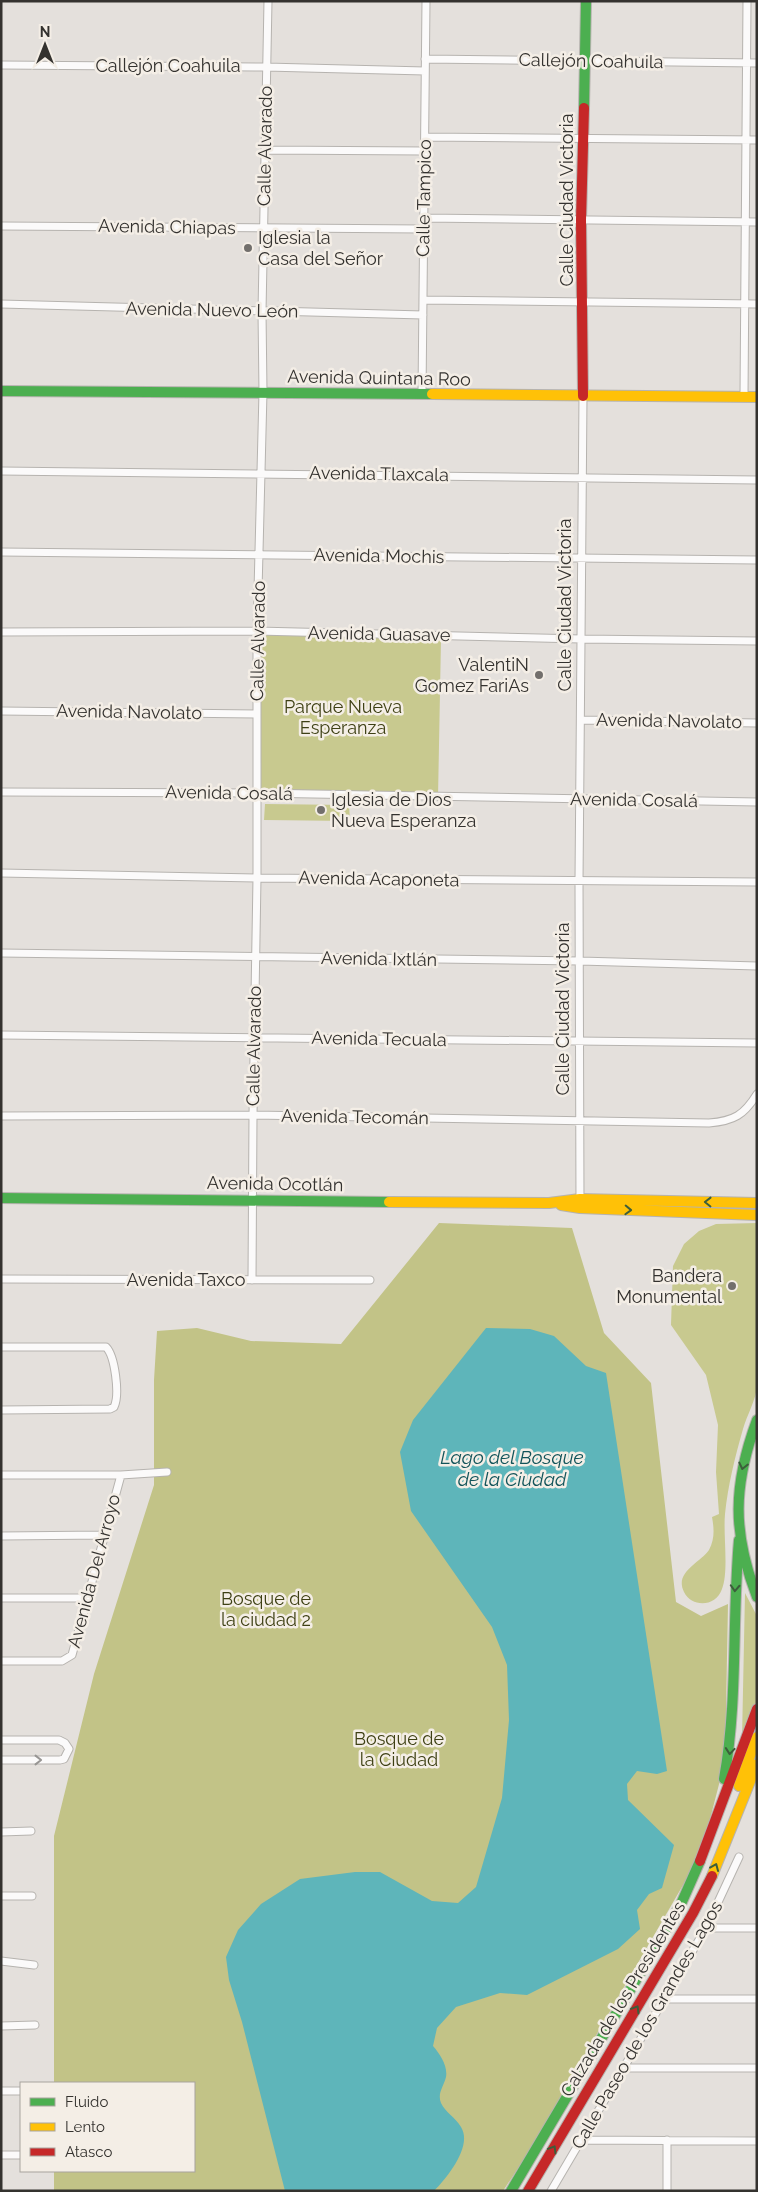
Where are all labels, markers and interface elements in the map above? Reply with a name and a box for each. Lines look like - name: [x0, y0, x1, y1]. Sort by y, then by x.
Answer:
- north arrow: [20, 20, 70, 70]
- text: N: [40, 24, 50, 40]
- street label: Callejón Coahuila: [518, 49, 664, 72]
- street label: Callejón Coahuila: [95, 55, 241, 76]
- street label: Calle Alvarado: [253, 85, 276, 206]
- street label: Calle Ciudad Victoria: [556, 114, 577, 286]
- street label: Calle Tampico: [412, 139, 435, 257]
- street label: Avenida Chiapas: [98, 215, 236, 238]
- place label: Iglesia la Casa del Señor: [258, 227, 384, 269]
- marker: Iglesia la Casa del Señor: [242, 242, 254, 254]
- street label: Avenida Nuevo León: [125, 297, 299, 322]
- street label: Avenida Quintana Roo: [287, 365, 471, 390]
- street label: Avenida Tlaxcala: [309, 462, 449, 485]
- street label: Calle Ciudad Victoria: [554, 519, 575, 691]
- street label: Avenida Mochis: [313, 544, 445, 567]
- street label: Calle Alvarado: [246, 580, 269, 701]
- street label: Avenida Guasave: [307, 622, 451, 645]
- place label: ValentiN Gomez FariAs: [415, 654, 529, 696]
- marker: ValentiN Gomez FariAs: [533, 669, 545, 681]
- park label: Parque Nueva Esperanza: [284, 696, 402, 738]
- street label: Avenida Navolato: [56, 700, 202, 723]
- street label: Avenida Navolato: [596, 709, 742, 732]
- street label: Avenida Cosalá: [165, 781, 293, 804]
- street label: Avenida Cosalá: [570, 788, 698, 811]
- place label: Iglesia de Dios Nueva Esperanza: [331, 789, 476, 831]
- marker: Iglesia de Dios Nueva Esperanza: [315, 804, 327, 816]
- street label: Avenida Acaponeta: [298, 867, 460, 890]
- street label: Calle Ciudad Victoria: [552, 923, 573, 1095]
- street label: Avenida Ixtlán: [321, 947, 437, 970]
- street label: Calle Alvarado: [242, 985, 265, 1106]
- street label: Avenida Tecuala: [311, 1027, 447, 1050]
- street label: Avenida Tecomán: [281, 1105, 429, 1128]
- street label: Avenida Ocotlán: [207, 1172, 343, 1195]
- one-way arrow: [704, 1197, 712, 1207]
- one-way arrow: [625, 1205, 633, 1215]
- place label: Bandera Monumental: [616, 1265, 722, 1307]
- street label: Avenida Taxco: [127, 1269, 246, 1290]
- marker: Bandera Monumental: [726, 1280, 738, 1292]
- water label: Lago del Bosque de la Ciudad: [440, 1446, 584, 1490]
- one-way arrow: [738, 1462, 749, 1471]
- street label: Avenida Del Arroyo: [63, 1491, 124, 1650]
- one-way arrow: [730, 1585, 741, 1593]
- park label: Bosque de la ciudad 2: [221, 1588, 311, 1630]
- park label: Bosque de la Ciudad: [354, 1728, 444, 1770]
- one-way arrow: [725, 1747, 736, 1755]
- one-way arrow: [35, 1755, 43, 1765]
- one-way arrow: [709, 1863, 719, 1872]
- street label: Calzada de los Presidentes: [556, 1897, 689, 2100]
- street label: Calle Paseo de los Grandes Lagos: [567, 1897, 727, 2153]
- one-way arrow: [630, 2006, 640, 2015]
- legend: [20, 2082, 195, 2172]
- text: Fluido: [65, 2093, 108, 2111]
- text: Lento: [65, 2118, 105, 2136]
- text: Atasco: [65, 2143, 112, 2161]
- one-way arrow: [547, 2145, 557, 2154]

